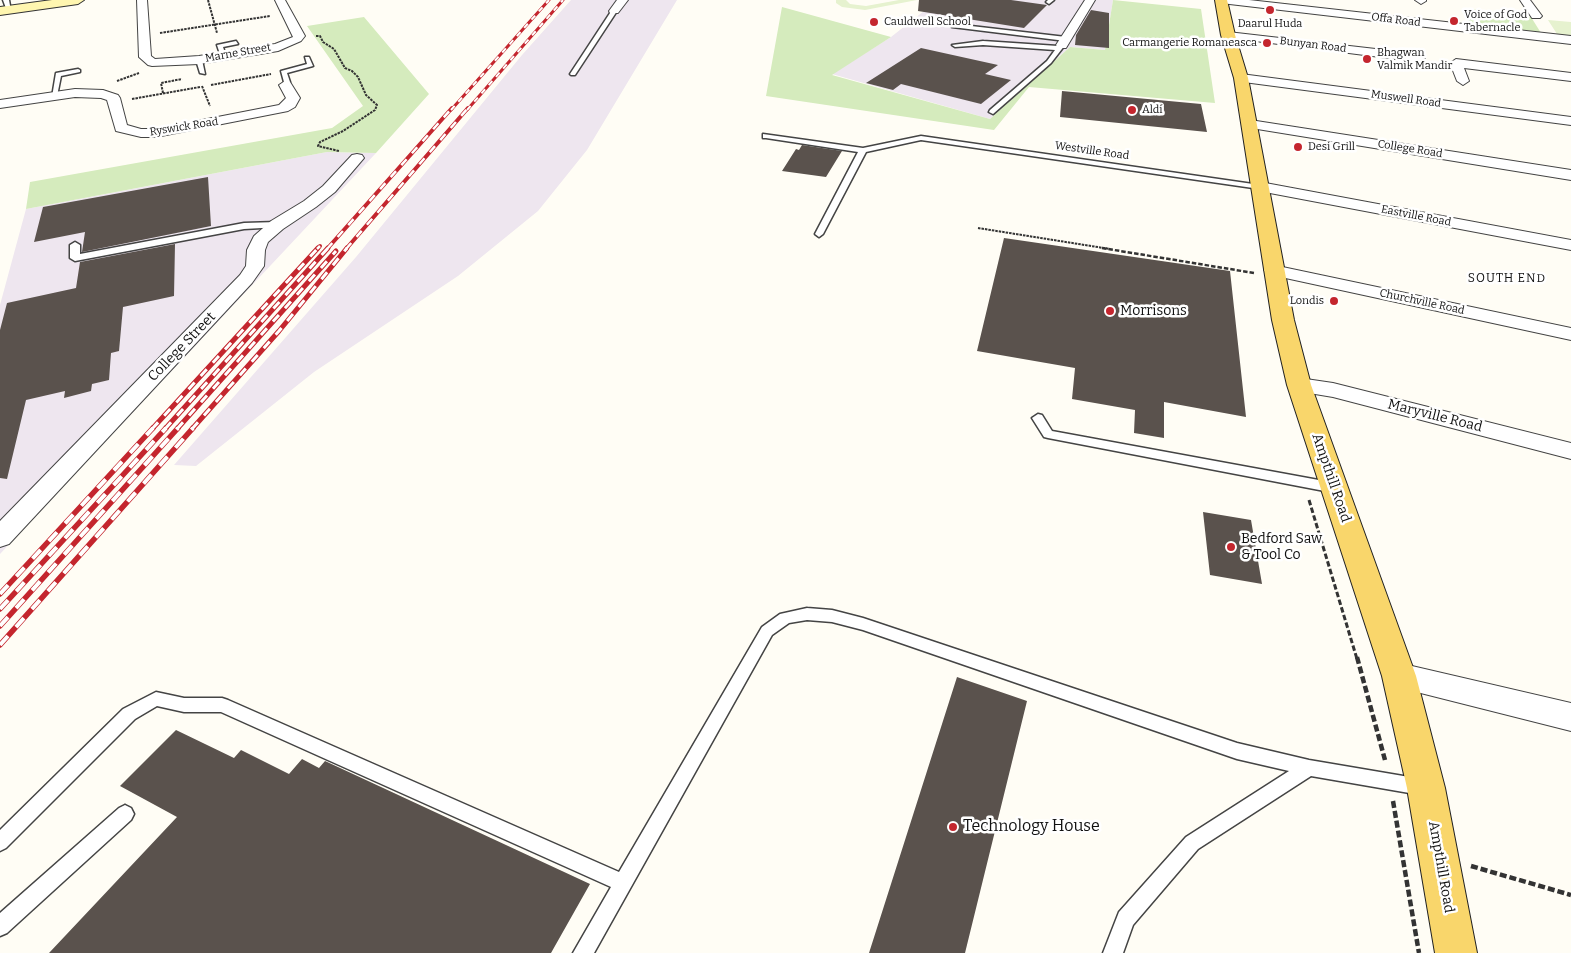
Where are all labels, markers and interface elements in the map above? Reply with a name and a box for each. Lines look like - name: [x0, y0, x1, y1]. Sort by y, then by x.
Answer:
- marker: Daarul Huda: [1264, 4, 1276, 16]
- place label: Voice of God Tabernacle: [1464, 8, 1527, 34]
- street label: Offa Road: [1371, 10, 1421, 30]
- place label: Cauldwell School: [884, 15, 971, 29]
- marker: Voice of God Tabernacle: [1448, 15, 1460, 27]
- marker: Cauldwell School: [868, 16, 880, 28]
- place label: Daarul Huda: [1238, 17, 1302, 31]
- street label: Bunyan Road: [1279, 34, 1347, 56]
- place label: Carmangerie Romaneasca: [1122, 36, 1257, 50]
- marker: Carmangerie Romaneasca: [1261, 37, 1273, 49]
- street label: Marne Street: [204, 41, 272, 65]
- place label: Bhagwan Valmik Mandir: [1377, 46, 1452, 72]
- marker: Bhagwan Valmik Mandir: [1361, 53, 1373, 65]
- street label: Muswell Road: [1370, 88, 1442, 110]
- place label: Aldi: [1142, 103, 1163, 117]
- marker: Aldi: [1126, 104, 1138, 116]
- street label: Ryswick Road: [149, 115, 219, 139]
- street label: College Road: [1377, 137, 1443, 161]
- street label: Westville Road: [1054, 139, 1130, 163]
- place label: Desi Grill: [1308, 140, 1355, 154]
- marker: Desi Grill: [1292, 141, 1304, 153]
- street label: Eastville Road: [1380, 203, 1452, 229]
- district label: SOUTH END: [1467, 272, 1547, 286]
- street label: Churchville Road: [1378, 287, 1466, 317]
- place label: Londis: [1290, 294, 1324, 308]
- marker: Londis: [1328, 295, 1340, 307]
- place label: Morrisons: [1120, 303, 1187, 319]
- marker: Morrisons: [1104, 305, 1116, 317]
- street label: College Street: [145, 309, 219, 385]
- street label: Maryville Road: [1386, 396, 1484, 436]
- street label: Ampthill Road: [1308, 431, 1354, 525]
- place label: Bedford Saw & Tool Co: [1241, 531, 1322, 564]
- marker: Bedford Saw & Tool Co: [1225, 541, 1237, 553]
- place label: Technology House: [963, 817, 1100, 837]
- street label: Ampthill Road: [1425, 820, 1457, 914]
- marker: Technology House: [947, 821, 959, 833]

